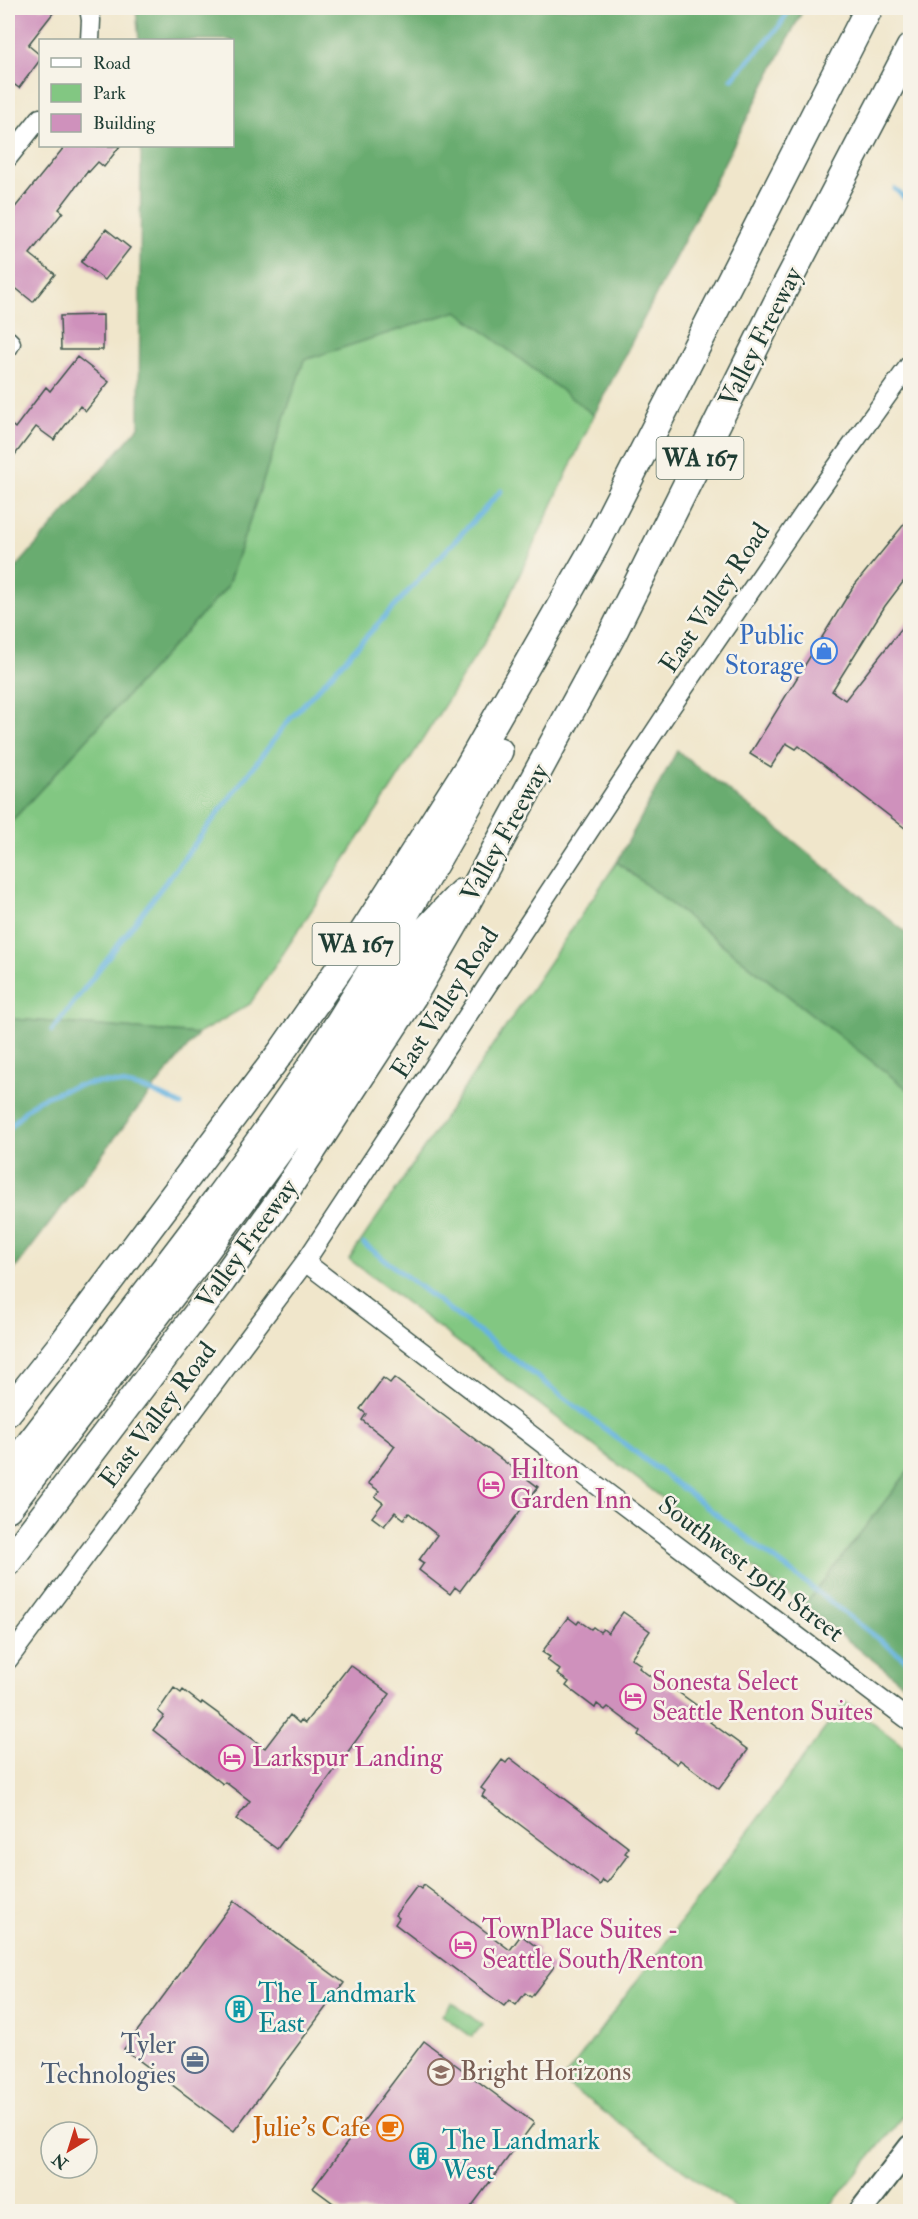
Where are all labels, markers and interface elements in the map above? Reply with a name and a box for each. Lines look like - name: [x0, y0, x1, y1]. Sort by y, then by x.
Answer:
- legend: [39, 39, 234, 147]
- text: Road: [93, 52, 131, 75]
- text: Park: [93, 82, 126, 105]
- text: Building: [93, 112, 156, 135]
- street label: Valley Freeway: [712, 261, 810, 412]
- road number: WA 167: [656, 437, 744, 479]
- street label: East Valley Road: [653, 517, 777, 679]
- place label: Public Storage: [725, 620, 804, 682]
- shop icon: Public Storage: [809, 636, 839, 666]
- street label: Valley Freeway: [454, 758, 556, 908]
- street label: East Valley Road: [384, 921, 506, 1085]
- road number: WA 167: [312, 923, 400, 965]
- street label: Valley Freeway: [189, 1172, 305, 1315]
- street label: East Valley Road: [93, 1336, 223, 1494]
- place label: Hilton Garden Inn: [510, 1454, 632, 1516]
- hotel icon: Hilton Garden Inn: [476, 1470, 506, 1500]
- street label: Southwest 19th Street: [652, 1489, 850, 1649]
- place label: Sonesta Select Seattle Renton Suites: [652, 1666, 873, 1728]
- hotel icon: Sonesta Select Seattle Renton Suites: [618, 1682, 648, 1712]
- place label: Larkspur Landing: [252, 1742, 444, 1775]
- hotel icon: Larkspur Landing: [217, 1743, 247, 1773]
- place label: TownPlace Suites - Seattle South/Renton: [482, 1914, 704, 1976]
- hotel icon: TownPlace Suites - Seattle South/Renton: [448, 1930, 478, 1960]
- place label: The Landmark East: [258, 1978, 416, 2040]
- building icon: The Landmark East: [224, 1994, 254, 2024]
- place label: Tyler Technologies: [41, 2029, 176, 2091]
- office icon: Tyler Technologies: [180, 2045, 210, 2075]
- place label: Bright Horizons: [460, 2056, 631, 2088]
- school or university icon: Bright Horizons: [426, 2057, 456, 2087]
- place label: Julie's Cafe: [252, 2112, 370, 2144]
- cafe icon: Julie's Cafe: [375, 2113, 405, 2143]
- north arrow: [39, 2120, 99, 2180]
- place label: The Landmark West: [441, 2125, 600, 2187]
- building icon: The Landmark West: [408, 2141, 438, 2171]
- text: N: [48, 2148, 73, 2174]

